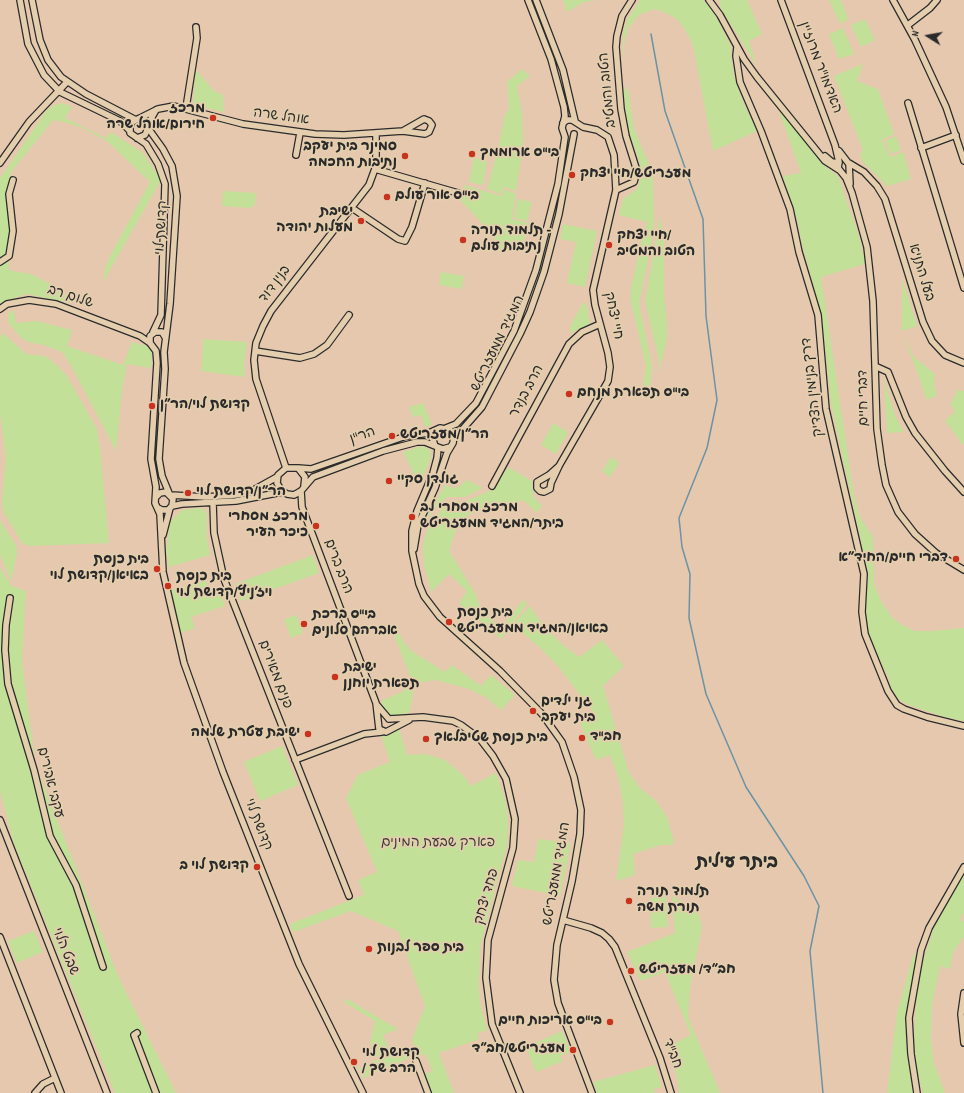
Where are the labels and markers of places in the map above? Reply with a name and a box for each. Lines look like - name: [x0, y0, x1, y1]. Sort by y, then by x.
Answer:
- place label: מרכז חירום/אוהל שרה: [107, 102, 205, 134]
- marker: מרכז חירום/אוהל שרה: [208, 113, 218, 123]
- place label: סמינר בית יעקב נתיבות החכמה: [303, 140, 397, 172]
- place label: בי"ס ארוממך: [480, 146, 559, 162]
- marker: בי"ס ארוממך: [467, 149, 477, 159]
- marker: סמינר בית יעקב נתיבות החכמה: [400, 151, 410, 161]
- place label: מעזריטש/חיי יצחק: [580, 167, 691, 183]
- marker: מעזריטש/חיי יצחק: [567, 170, 577, 180]
- place label: בי"ס אור עולם: [395, 189, 479, 205]
- marker: בי"ס אור עולם: [382, 192, 392, 202]
- place label: ישיבת מעלות יהודה: [276, 205, 353, 238]
- marker: ישיבת מעלות יהודה: [356, 216, 366, 226]
- place label: תלמוד תורה - נתיבות עולם: [471, 224, 551, 256]
- place label: חיי יצחק/ הטוב והמטיב: [617, 229, 695, 262]
- marker: תלמוד תורה - נתיבות עולם: [458, 235, 468, 245]
- marker: חיי יצחק/ הטוב והמטיב: [604, 240, 614, 250]
- place label: בי"ס תפארת מנחם: [577, 386, 689, 402]
- marker: בי"ס תפארת מנחם: [564, 389, 574, 399]
- place label: קדושת לוי/הר״ן: [160, 398, 250, 414]
- marker: קדושת לוי/הר״ן: [147, 401, 157, 411]
- place label: הר״ן/מעזריטש: [400, 428, 489, 444]
- marker: הר״ן/מעזריטש: [387, 431, 397, 441]
- place label: גולדן סקיי: [397, 473, 458, 489]
- marker: גולדן סקיי: [384, 476, 394, 486]
- place label: הר״ן/קדושת לוי: [196, 485, 286, 501]
- marker: הר״ן/קדושת לוי: [183, 488, 193, 498]
- place label: מרכז מסחרי לב ביתר/המגיד ממעזריטש: [420, 501, 564, 534]
- place label: מרכז מסחרי כיכר העיר: [228, 510, 308, 542]
- marker: מרכז מסחרי לב ביתר/המגיד ממעזריטש: [407, 512, 417, 522]
- marker: מרכז מסחרי כיכר העיר: [311, 521, 321, 531]
- place label: דברי חיים/החיד״א: [838, 551, 948, 567]
- place label: בית כנסת באיאן/קדושת לוי: [50, 553, 149, 586]
- marker: דברי חיים/החיד״א: [951, 554, 961, 564]
- marker: בית כנסת באיאן/קדושת לוי: [152, 564, 162, 574]
- place label: בית כנסת ויז׳ניץ/קדושת לוי: [176, 570, 272, 602]
- marker: בית כנסת ויז׳ניץ/קדושת לוי: [163, 581, 173, 591]
- place label: בית כנסת באיאן/המגיד ממעזריטש: [457, 606, 608, 638]
- place label: בי"ס ברכת אברהם סלונים: [312, 608, 398, 640]
- marker: בית כנסת באיאן/המגיד ממעזריטש: [444, 617, 454, 627]
- marker: בי"ס ברכת אברהם סלונים: [299, 619, 309, 629]
- place label: ישיבת תפארת יוחנן: [343, 661, 420, 694]
- marker: ישיבת תפארת יוחנן: [330, 672, 340, 682]
- place label: גני ילדים בית יעקב: [541, 695, 596, 728]
- marker: גני ילדים בית יעקב: [528, 706, 538, 716]
- place label: ישיבת עטרת שלמה: [191, 726, 300, 742]
- marker: ישיבת עטרת שלמה: [303, 729, 313, 739]
- place label: חב"ד: [590, 730, 622, 746]
- place label: בית כנסת שטיבלאך: [434, 731, 548, 747]
- marker: חב"ד: [577, 733, 587, 743]
- marker: בית כנסת שטיבלאך: [421, 734, 431, 744]
- place label: קדושת לוי ב: [179, 859, 249, 875]
- marker: קדושת לוי ב: [252, 862, 262, 872]
- place label: תלמוד תורה תורת משה: [637, 885, 709, 918]
- marker: תלמוד תורה תורת משה: [624, 896, 634, 906]
- place label: בית ספר לבנות: [377, 941, 464, 957]
- marker: בית ספר לבנות: [364, 944, 374, 954]
- place label: חב״ד/ מעזריטש: [639, 963, 735, 979]
- marker: חב״ד/ מעזריטש: [626, 966, 636, 976]
- place label: בי"ס אריכות חיים: [498, 1014, 602, 1030]
- marker: בי"ס אריכות חיים: [605, 1017, 615, 1027]
- place label: מעזריטש/חב״ד: [472, 1042, 565, 1058]
- marker: מעזריטש/חב״ד: [568, 1045, 578, 1055]
- place label: קדושת לוי / הרב שך: [362, 1046, 420, 1078]
- marker: קדושת לוי / הרב שך: [349, 1057, 359, 1067]

